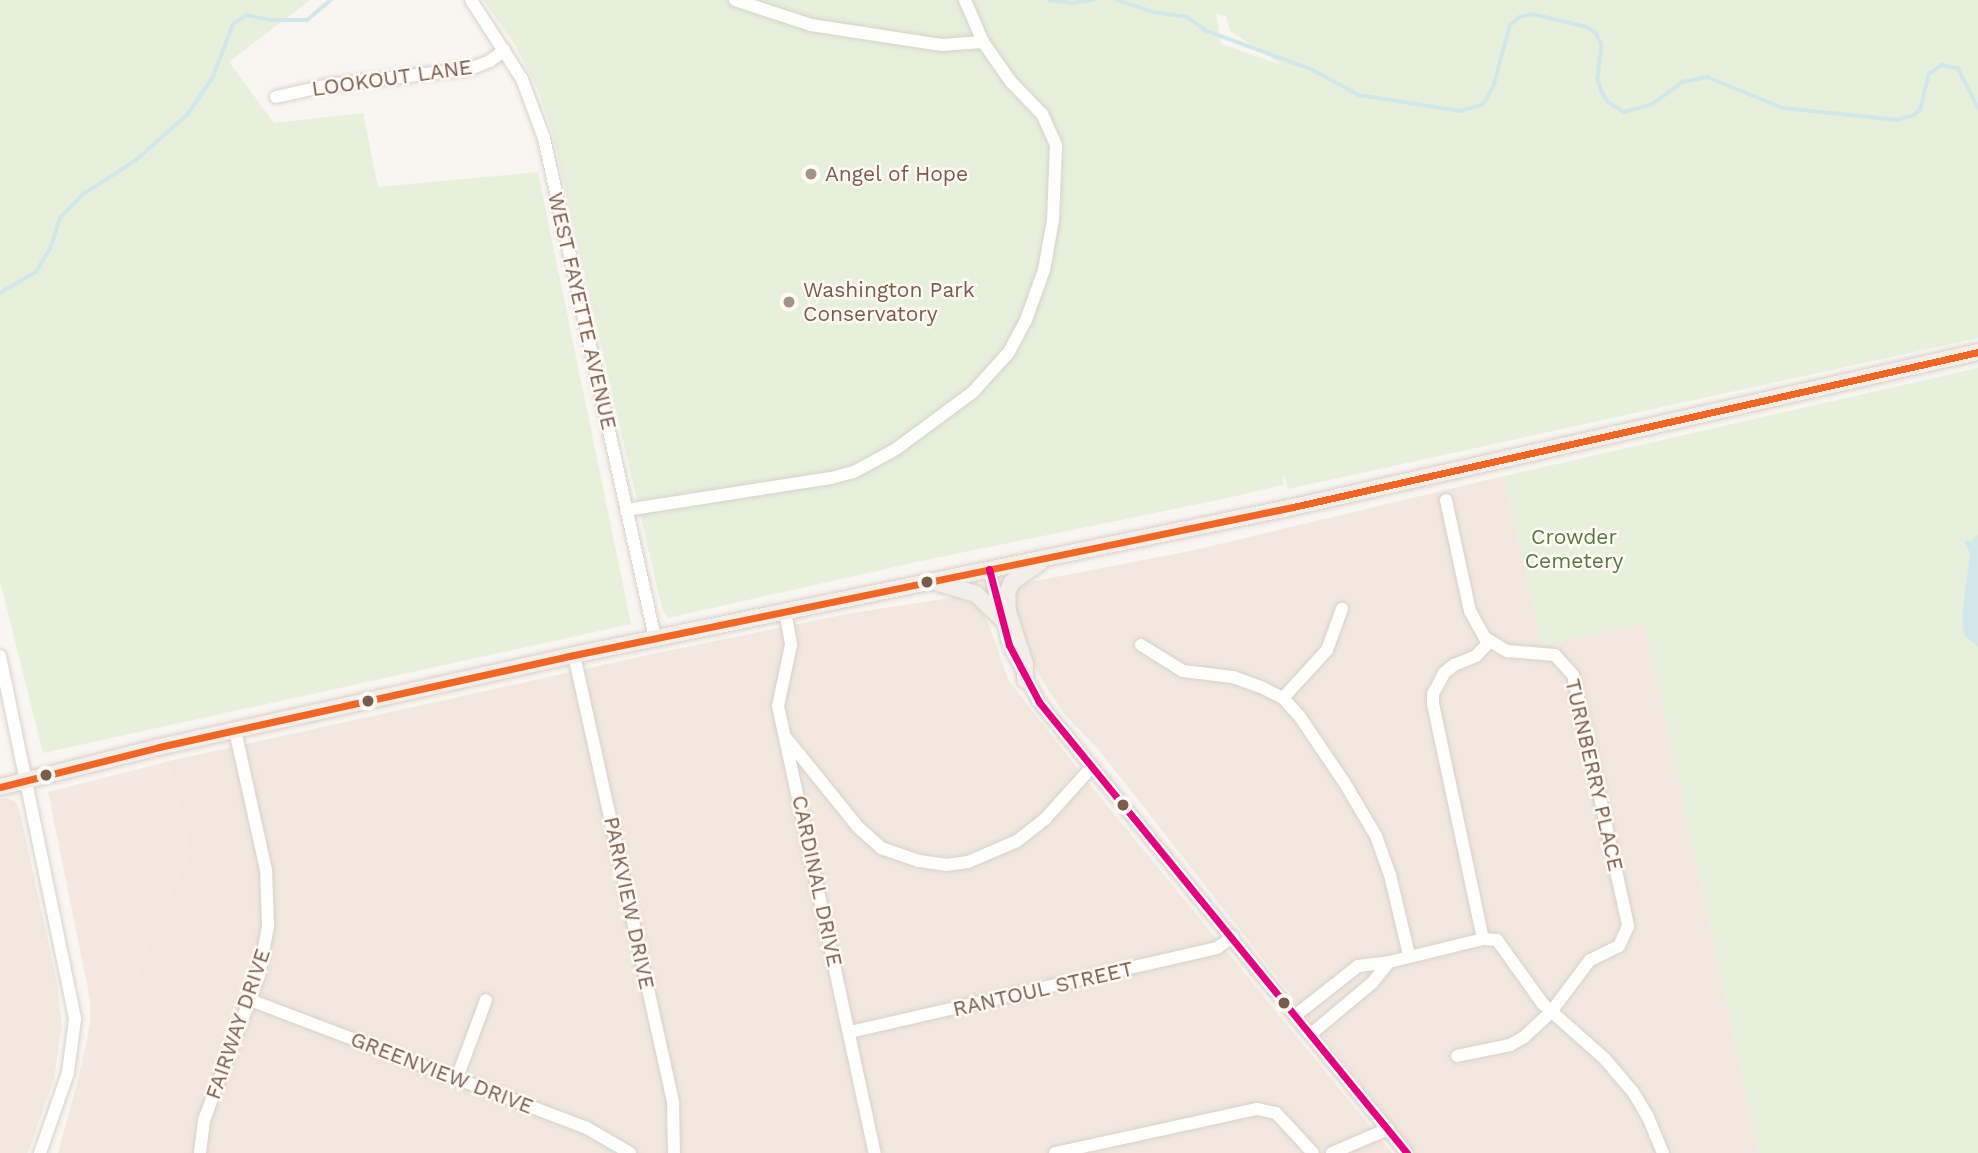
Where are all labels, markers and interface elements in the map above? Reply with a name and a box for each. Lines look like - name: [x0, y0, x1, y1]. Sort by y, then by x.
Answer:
- street label: LOOKOUT LANE: [310, 54, 474, 102]
- place label: Angel of Hope: [825, 161, 970, 187]
- marker: Angel of Hope: [803, 166, 819, 182]
- street label: WEST FAYETTE AVENUE: [542, 189, 622, 433]
- place label: Washington Park Conservatory: [803, 277, 975, 327]
- marker: Washington Park Conservatory: [781, 294, 797, 310]
- park label: Crowder Cemetery: [1525, 524, 1623, 574]
- unlabelled marker: [920, 575, 934, 589]
- street label: TURNBERRY PLACE: [1560, 676, 1628, 874]
- unlabelled marker: [361, 694, 375, 708]
- unlabelled marker: [39, 768, 53, 782]
- street label: CARDINAL DRIVE: [786, 793, 848, 969]
- unlabelled marker: [1116, 798, 1130, 812]
- street label: PARKVIEW DRIVE: [598, 814, 660, 992]
- street label: FAIRWAY DRIVE: [200, 945, 276, 1103]
- street label: RANTOUL STREET: [950, 956, 1136, 1022]
- unlabelled marker: [1277, 996, 1291, 1010]
- street label: GREENVIEW DRIVE: [347, 1026, 537, 1120]

